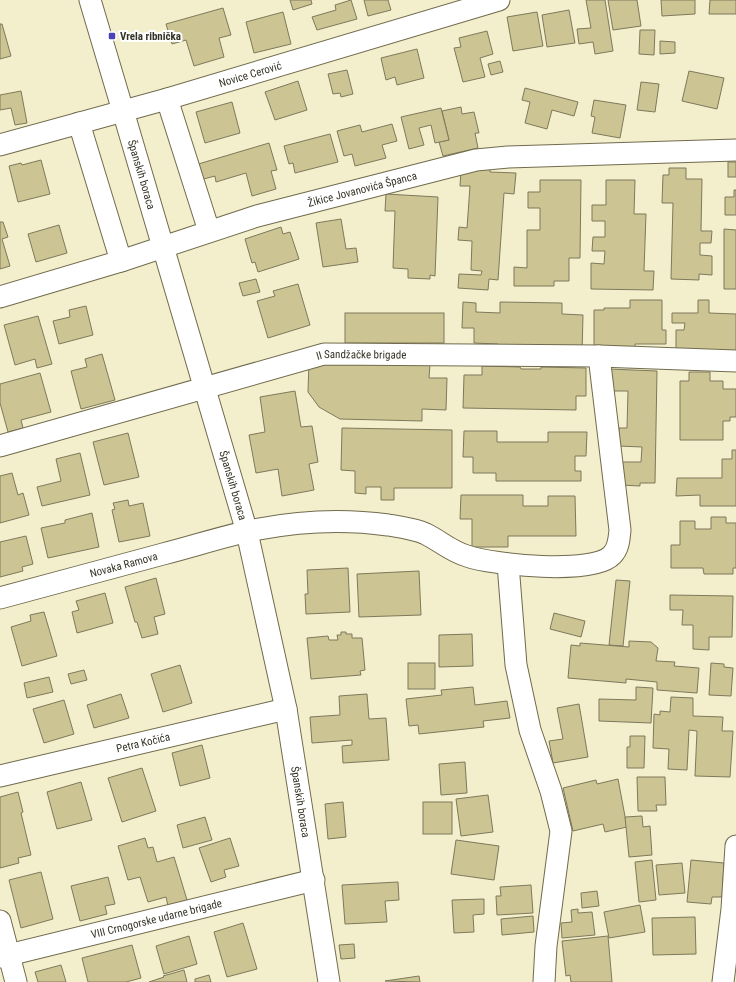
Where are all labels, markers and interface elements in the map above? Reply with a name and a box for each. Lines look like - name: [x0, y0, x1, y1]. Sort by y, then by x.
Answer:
- place label: Vrela ribnička: [120, 30, 181, 43]
- marker: Vrela ribnička: [107, 31, 117, 41]
- street label: Novice Cerović: [217, 59, 283, 90]
- street label: Španskih boraca: [125, 138, 158, 211]
- street label: Žikice Jovanovića Španca: [306, 169, 418, 210]
- street label: II Sandžačke brigade: [315, 348, 406, 363]
- street label: Španskih boraca: [216, 449, 249, 522]
- street label: Novaka Ramova: [88, 550, 159, 581]
- street label: Petra Kočića: [115, 730, 171, 756]
- street label: Španskih boraca: [288, 765, 312, 839]
- street label: VIII Crnogorske udarne brigade: [90, 897, 223, 941]

